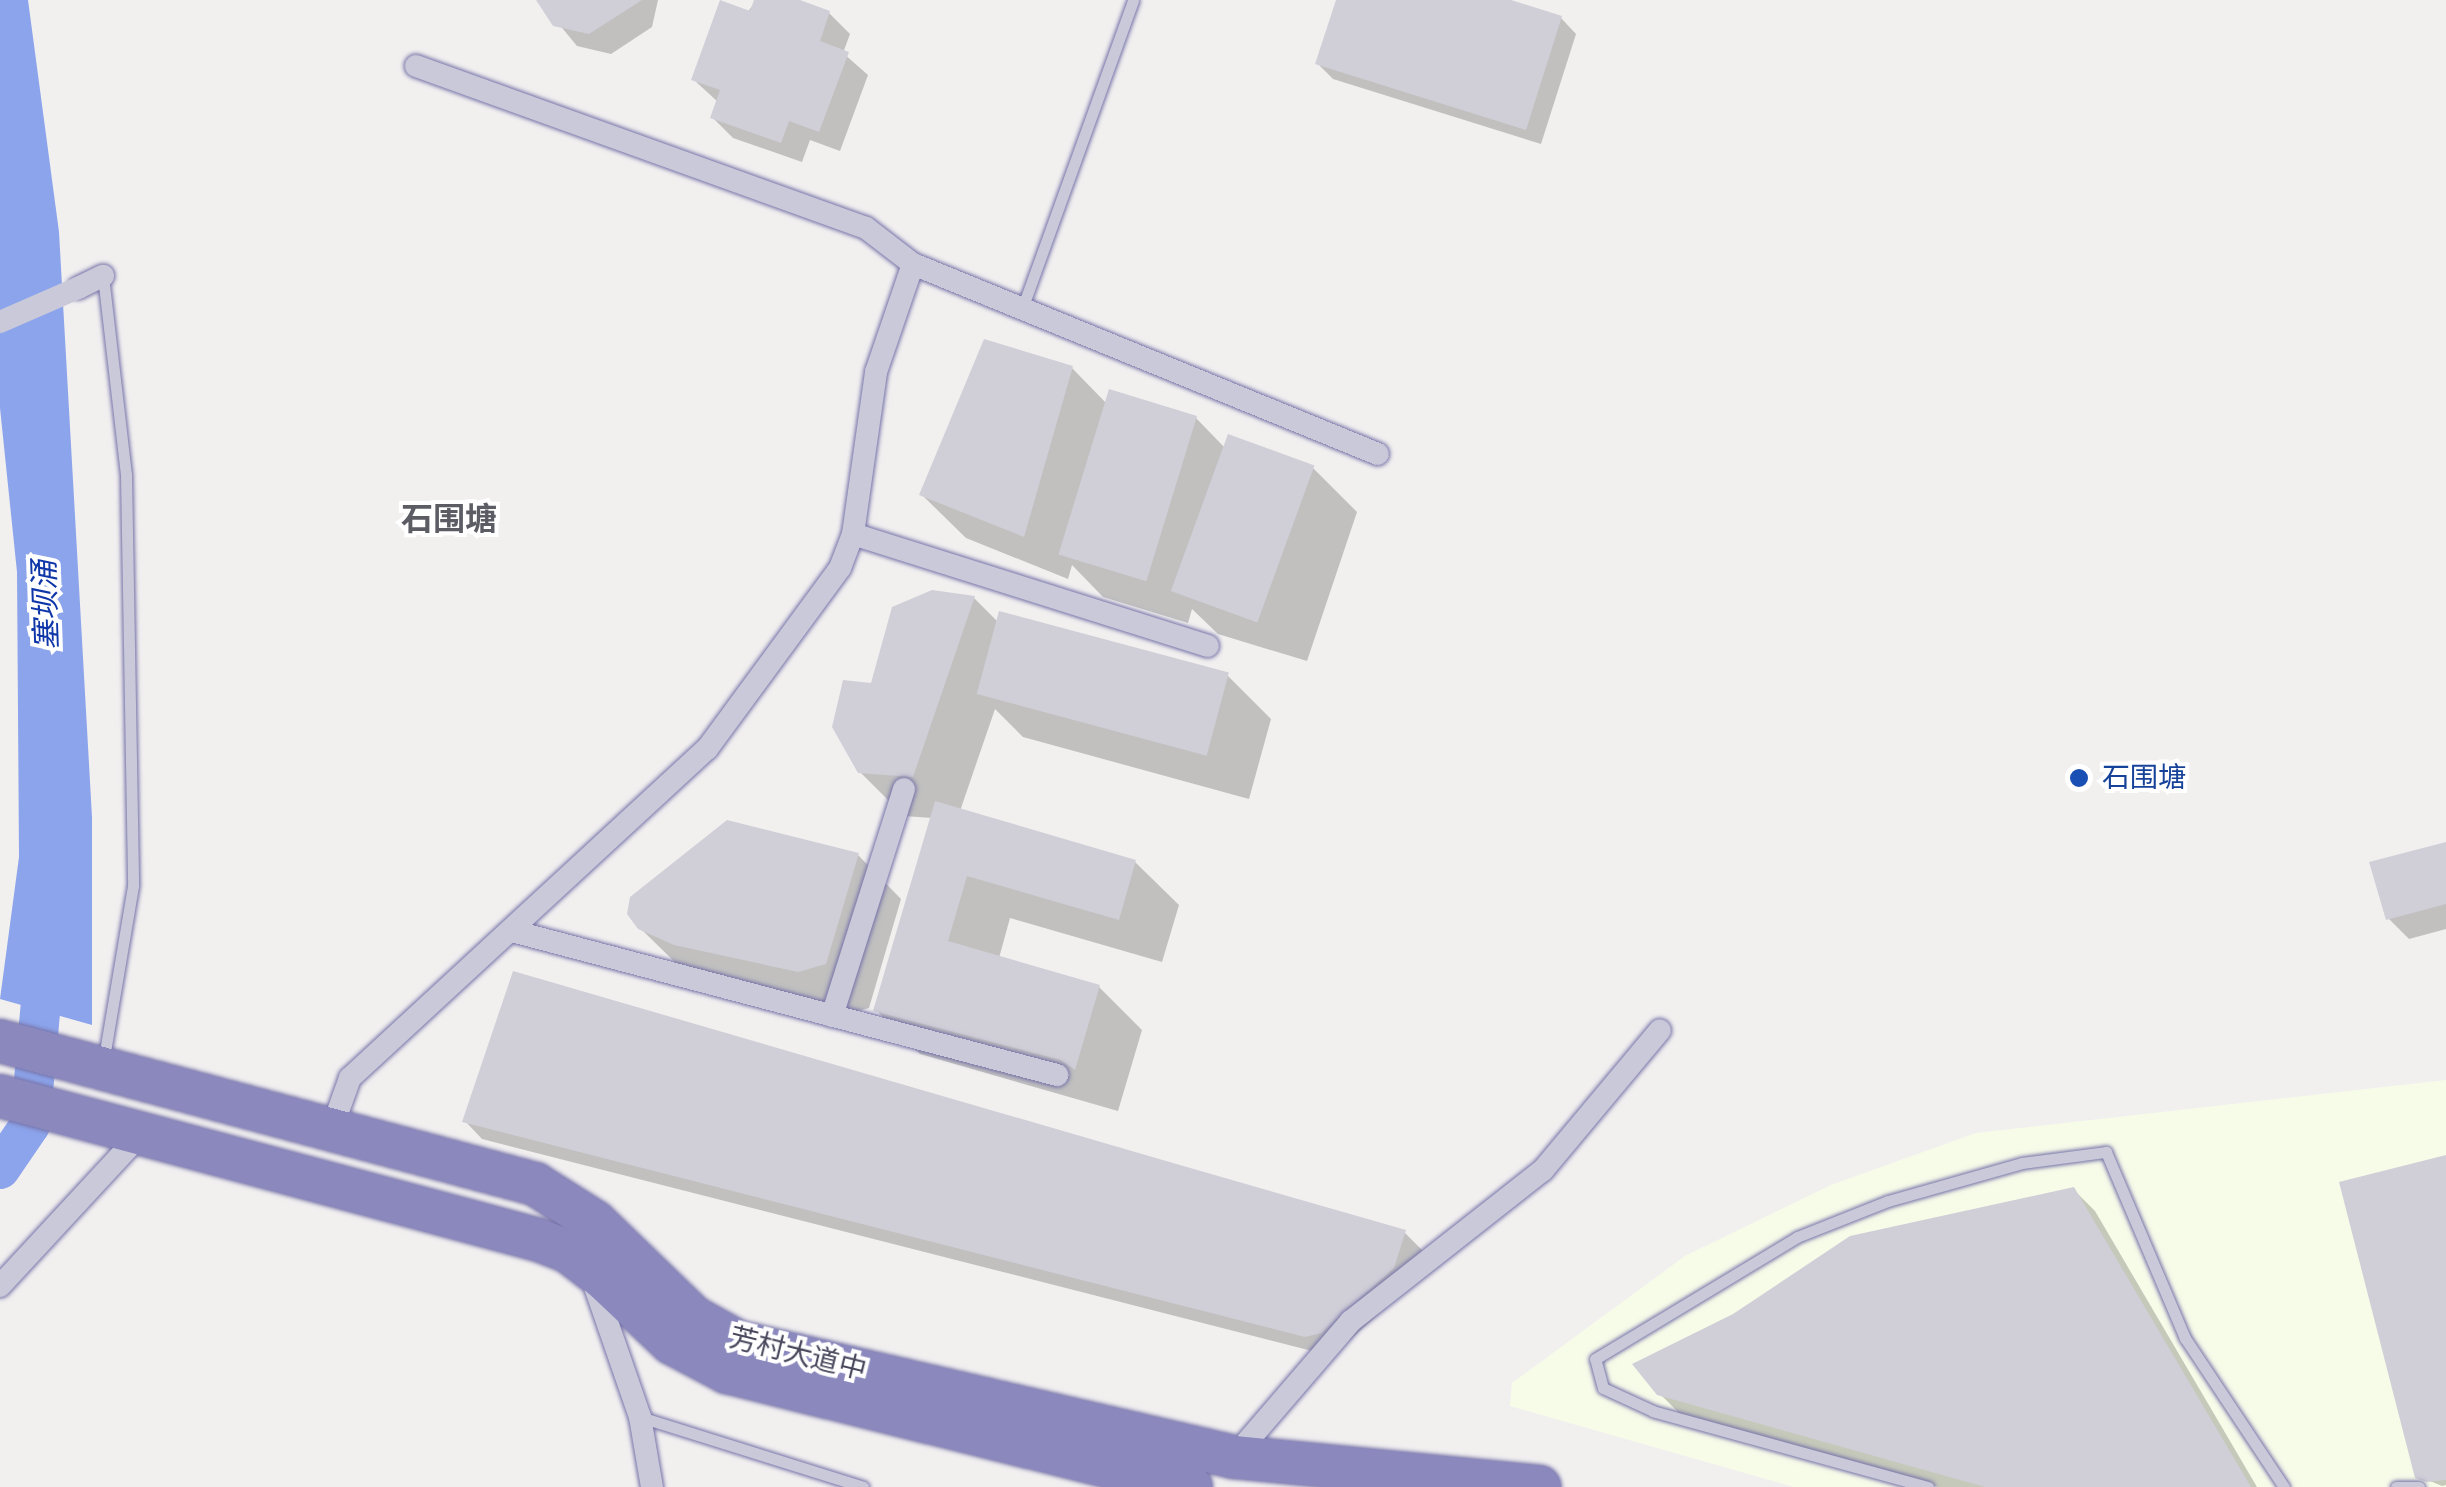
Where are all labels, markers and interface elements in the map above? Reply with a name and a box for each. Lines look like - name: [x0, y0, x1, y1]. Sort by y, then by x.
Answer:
- district label: 石围塘: [401, 500, 497, 538]
- water label: 塞坝涌: [26, 559, 66, 651]
- place label: 石围塘: [2102, 761, 2186, 795]
- marker: 石围塘: [2066, 765, 2092, 791]
- street label: 芳村大道中: [726, 1321, 870, 1387]

